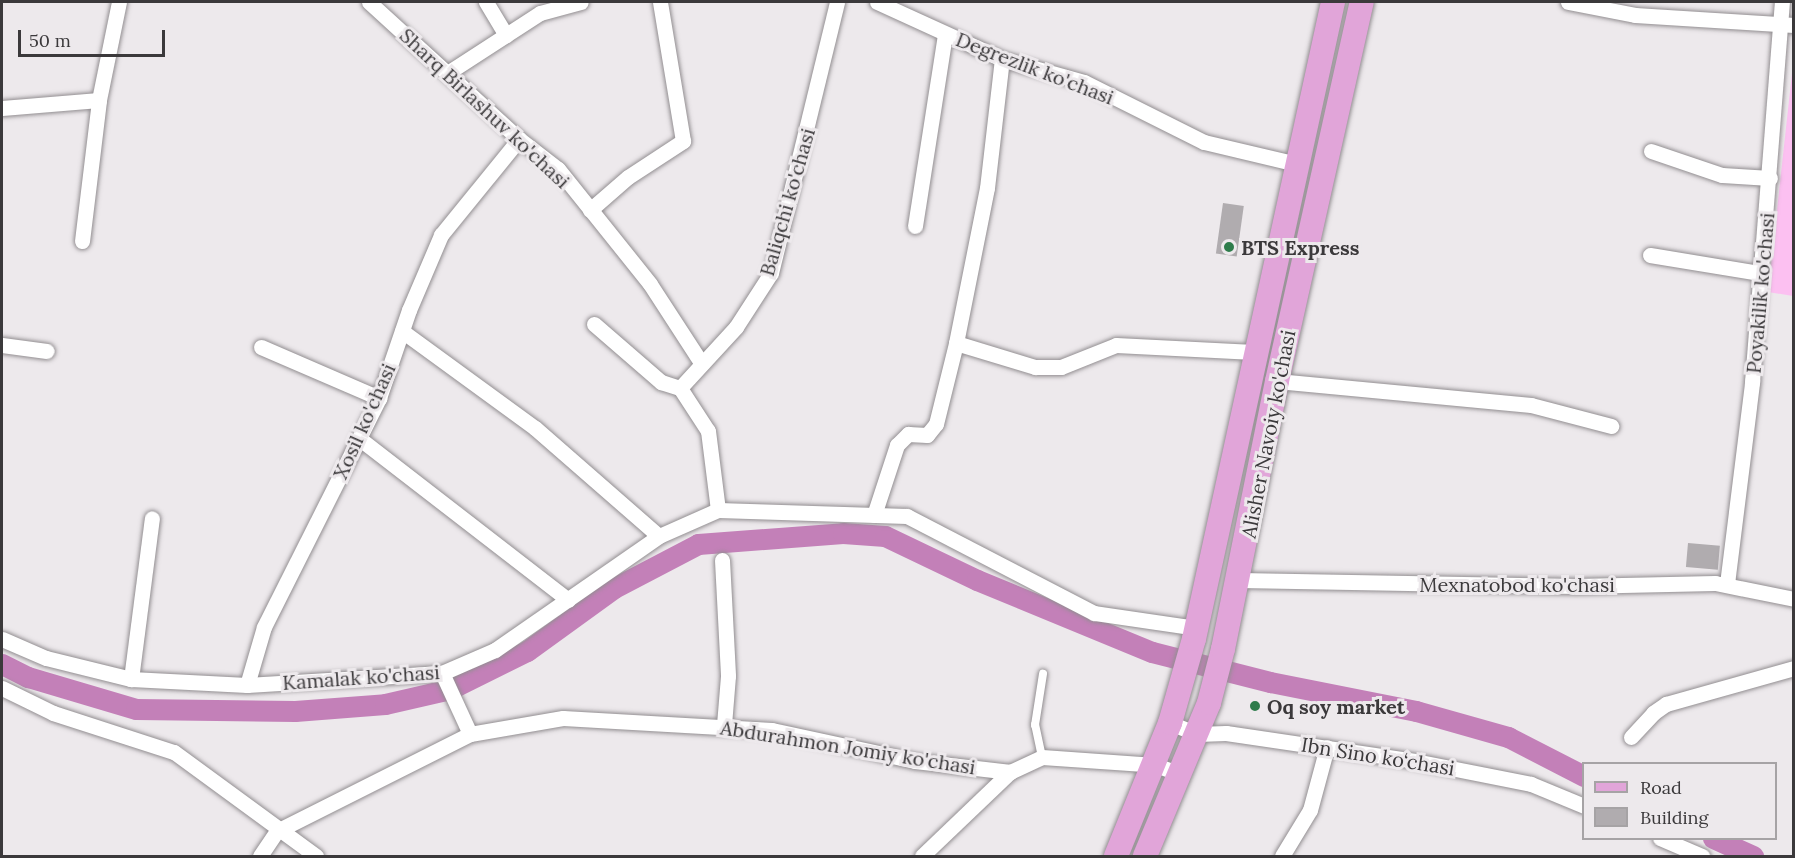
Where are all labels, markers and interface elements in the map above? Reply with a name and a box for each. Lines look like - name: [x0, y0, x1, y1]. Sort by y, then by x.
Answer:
- scale bar: [21, 18, 168, 56]
- street label: Sharq Birlashuv ko'chasi: [395, 23, 575, 193]
- street label: Degrezlik ko'chasi: [953, 27, 1117, 109]
- text: 50 m: [29, 29, 71, 52]
- street label: Baliqchi ko'chasi: [754, 125, 820, 279]
- street label: Poyakilik ko'chasi: [1741, 212, 1779, 374]
- place label: BTS Express: [1241, 235, 1359, 259]
- marker: BTS Express: [1222, 240, 1236, 254]
- street label: Alisher Navoiy ko'chasi: [1236, 328, 1300, 540]
- street label: Xosil ko'chasi: [328, 359, 400, 483]
- street label: Mexnatobod ko'chasi: [1419, 572, 1615, 596]
- street label: Kamalak ko'chasi: [282, 660, 440, 694]
- place label: Oq soy market: [1267, 694, 1405, 718]
- marker: Oq soy market: [1248, 699, 1262, 713]
- street label: Abdurahmon Jomiy ko'chasi: [719, 715, 977, 779]
- street label: Ibn Sino ko‘chasi: [1300, 732, 1456, 780]
- legend: [1582, 762, 1777, 840]
- text: Road: [1640, 776, 1682, 799]
- text: Building: [1640, 806, 1708, 829]

